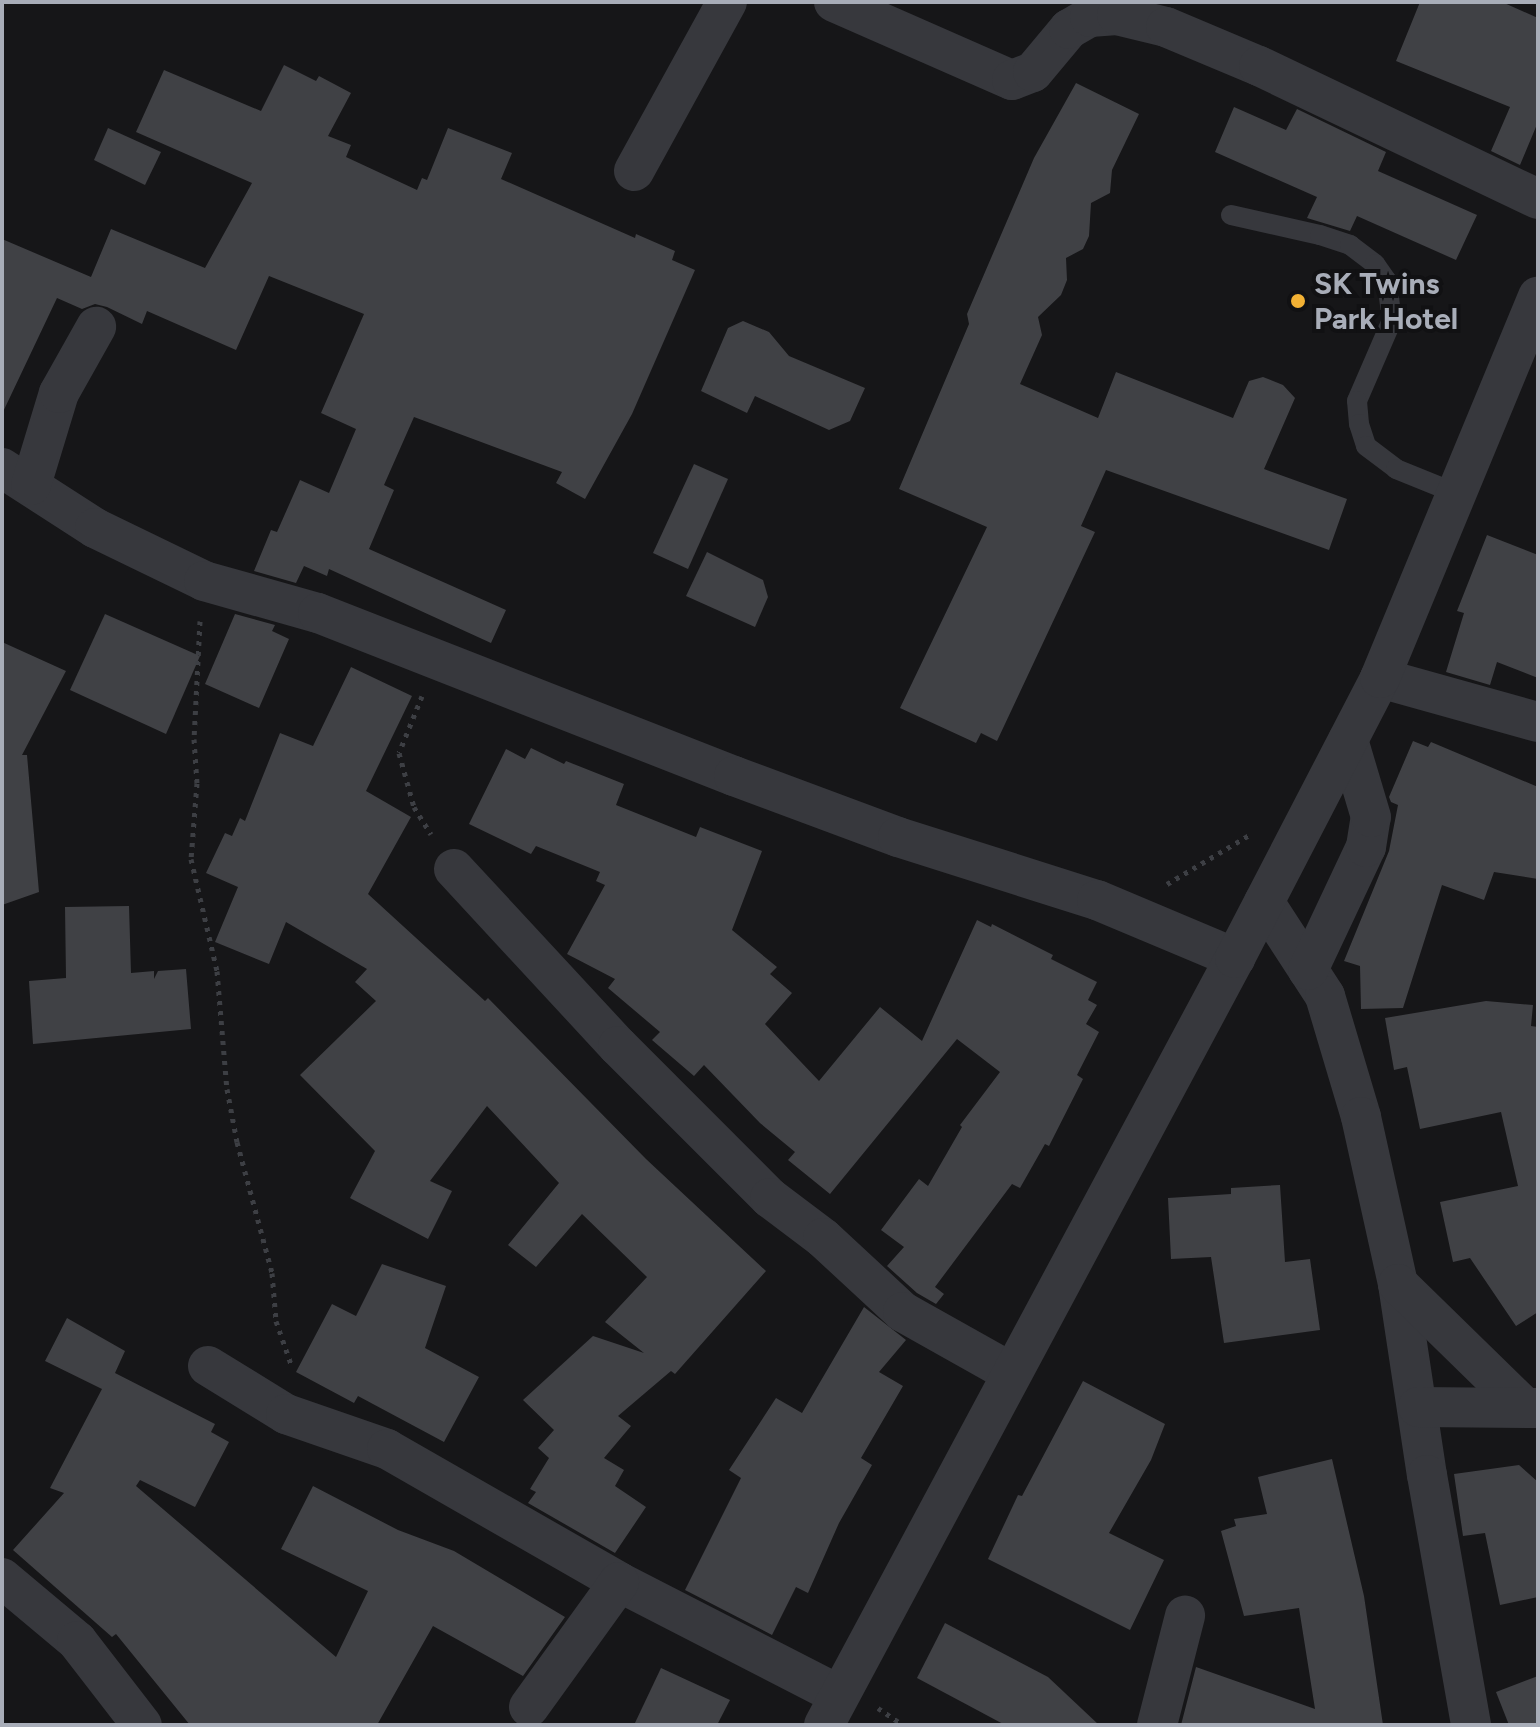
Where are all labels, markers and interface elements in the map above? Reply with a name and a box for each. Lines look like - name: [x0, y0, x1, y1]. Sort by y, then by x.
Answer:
- place label: SK Twins Park Hotel: [1314, 266, 1458, 336]
- marker: SK Twins Park Hotel: [1289, 292, 1307, 310]

